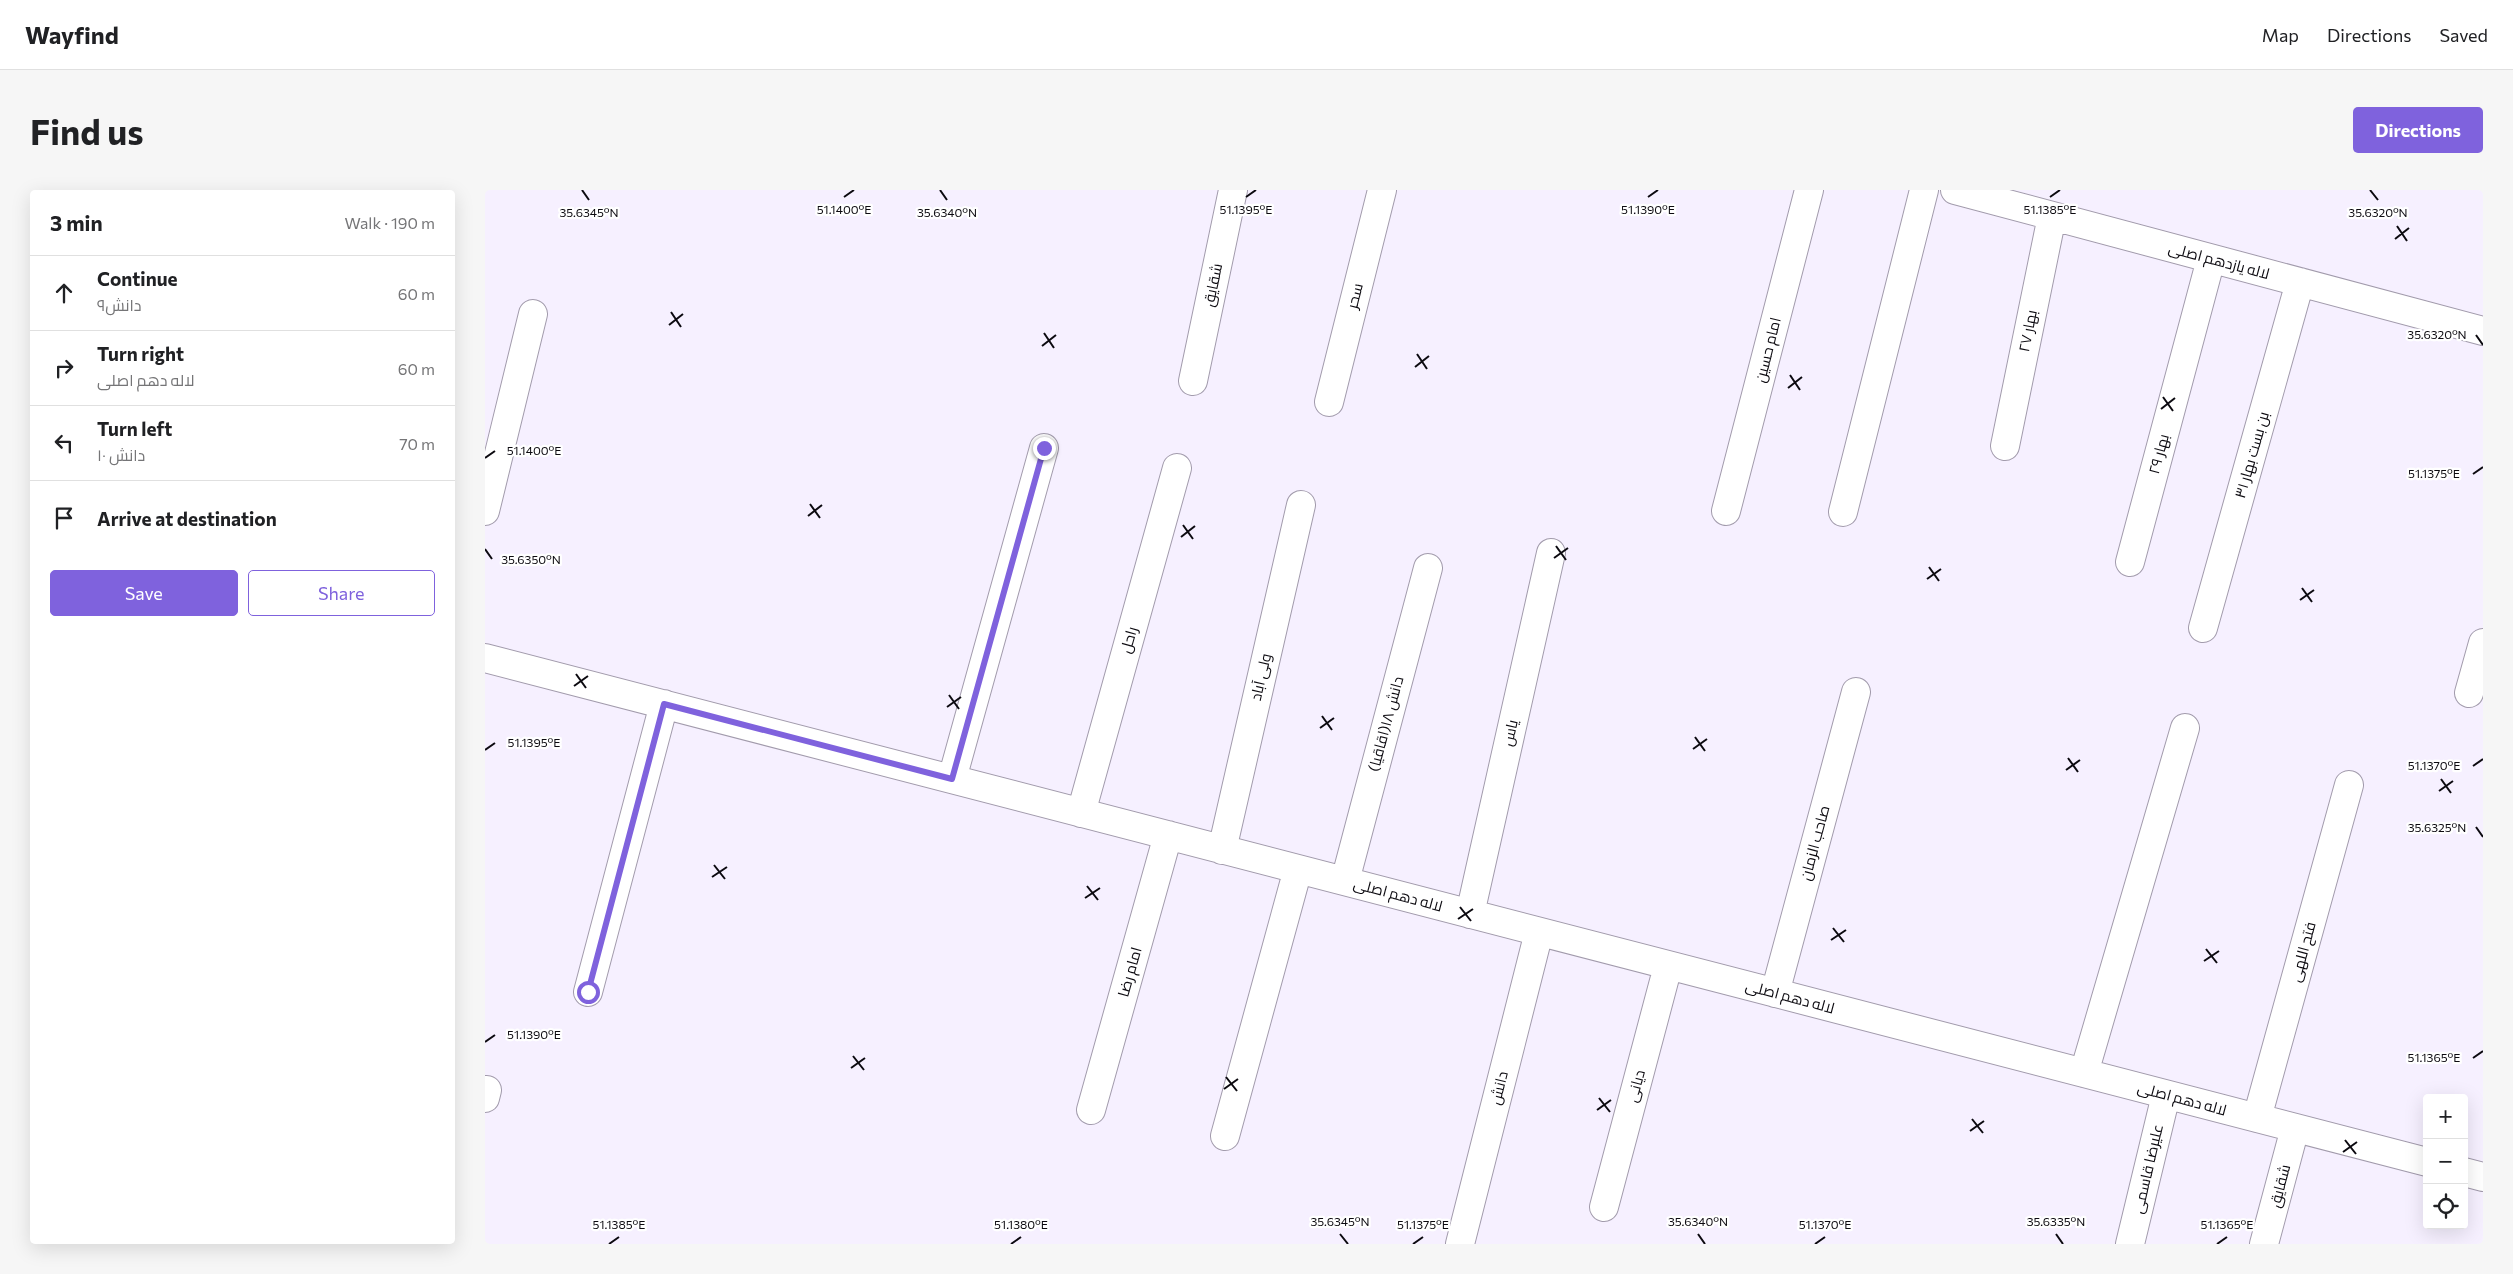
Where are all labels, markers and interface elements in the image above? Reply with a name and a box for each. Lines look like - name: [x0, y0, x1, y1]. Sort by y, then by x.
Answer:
- text: Wayfind: [25, 20, 119, 49]
- text: Map: [2262, 24, 2299, 46]
- text: Directions: [2327, 24, 2411, 46]
- text: Saved: [2439, 24, 2488, 46]
- button: Directions: [2353, 107, 2483, 153]
- text: Find us: [30, 109, 144, 152]
- text: 51.1400°E: [817, 202, 871, 216]
- text: 51.1395°E: [1220, 202, 1272, 216]
- text: 51.1390°E: [1621, 202, 1675, 216]
- text: 51.1385°E: [2024, 202, 2076, 216]
- text: 35.6345°N: [559, 205, 619, 219]
- text: 35.6340°N: [917, 205, 977, 219]
- text: 35.6320°N: [2348, 205, 2408, 219]
- text: 3 min: [50, 210, 103, 235]
- text: Walk · 190 m: [345, 213, 435, 232]
- street label: لاله یازدهم اصلی: [2166, 238, 2272, 284]
- street label: شقایق: [1199, 261, 1227, 309]
- text: Continue: [97, 267, 177, 290]
- icon: ahead: [50, 279, 78, 307]
- street label: سحر: [1342, 281, 1367, 312]
- text: 60 m: [398, 284, 435, 303]
- text: دانش۹: [97, 295, 142, 314]
- street label: بهار ۲۷: [2014, 308, 2042, 354]
- street label: امام حسین: [1750, 315, 1786, 385]
- text: 35.6320°N: [2407, 327, 2467, 341]
- text: Turn right: [97, 342, 184, 365]
- icon: right: [50, 354, 78, 382]
- text: 60 m: [398, 359, 435, 378]
- text: لاله دهم اصلی: [97, 370, 195, 389]
- street label: بن بست بهار ٣١: [2230, 409, 2274, 501]
- text: Turn left: [97, 417, 172, 440]
- icon: left: [50, 429, 78, 457]
- street label: بهار ۲۹: [2144, 432, 2174, 476]
- text: 70 m: [399, 434, 435, 453]
- route end: [1033, 437, 1056, 460]
- text: 51.1400°E: [507, 443, 561, 457]
- text: دانش ۱۰: [97, 445, 145, 464]
- text: 51.1375°E: [2408, 466, 2460, 480]
- icon: arrive: [50, 504, 78, 532]
- text: Arrive at destination: [97, 507, 277, 530]
- text: 35.6350°N: [501, 552, 561, 566]
- button: Save: [50, 570, 238, 616]
- button: Share: [248, 570, 435, 616]
- street label: راحل: [1116, 624, 1142, 656]
- street label: ولی آباد: [1246, 651, 1276, 703]
- street label: دانش ۱۸(اقاقیا): [1364, 674, 1408, 774]
- street label: یاس: [1497, 718, 1523, 748]
- text: 51.1395°E: [508, 735, 560, 749]
- text: 51.1370°E: [2408, 758, 2460, 772]
- street label: صاحب الزمان: [1795, 803, 1835, 883]
- text: 35.6325°N: [2408, 820, 2466, 834]
- street label: لاله دهم اصلی: [1351, 874, 1445, 916]
- street label: فتح اللهی: [2285, 920, 2322, 985]
- street label: امام رضا: [1113, 945, 1147, 999]
- street label: لاله دهم اصلی: [1743, 976, 1837, 1018]
- route start: [577, 981, 600, 1004]
- text: 51.1390°E: [507, 1027, 561, 1041]
- text: 51.1365°E: [2408, 1050, 2460, 1064]
- street label: دیانی: [1622, 1067, 1650, 1105]
- street label: دانش: [1485, 1069, 1513, 1107]
- street label: لاله دهم اصلی: [2135, 1078, 2229, 1120]
- map controls: [2423, 1094, 2468, 1229]
- button: +: [2423, 1094, 2468, 1139]
- street label: علیرضا قاسمی: [2128, 1122, 2168, 1216]
- button: −: [2423, 1139, 2468, 1184]
- street label: شقایق: [2265, 1162, 2295, 1210]
- button: locate: [2423, 1184, 2468, 1229]
- text: 35.6345°N: [1310, 1214, 1370, 1228]
- text: 35.6340°N: [1668, 1214, 1728, 1228]
- text: 35.6335°N: [2027, 1214, 2085, 1228]
- text: 51.1385°E: [593, 1217, 645, 1231]
- text: 51.1380°E: [994, 1217, 1048, 1231]
- text: 51.1375°E: [1397, 1217, 1449, 1231]
- text: 51.1370°E: [1799, 1217, 1851, 1231]
- text: 51.1365°E: [2201, 1217, 2253, 1231]

